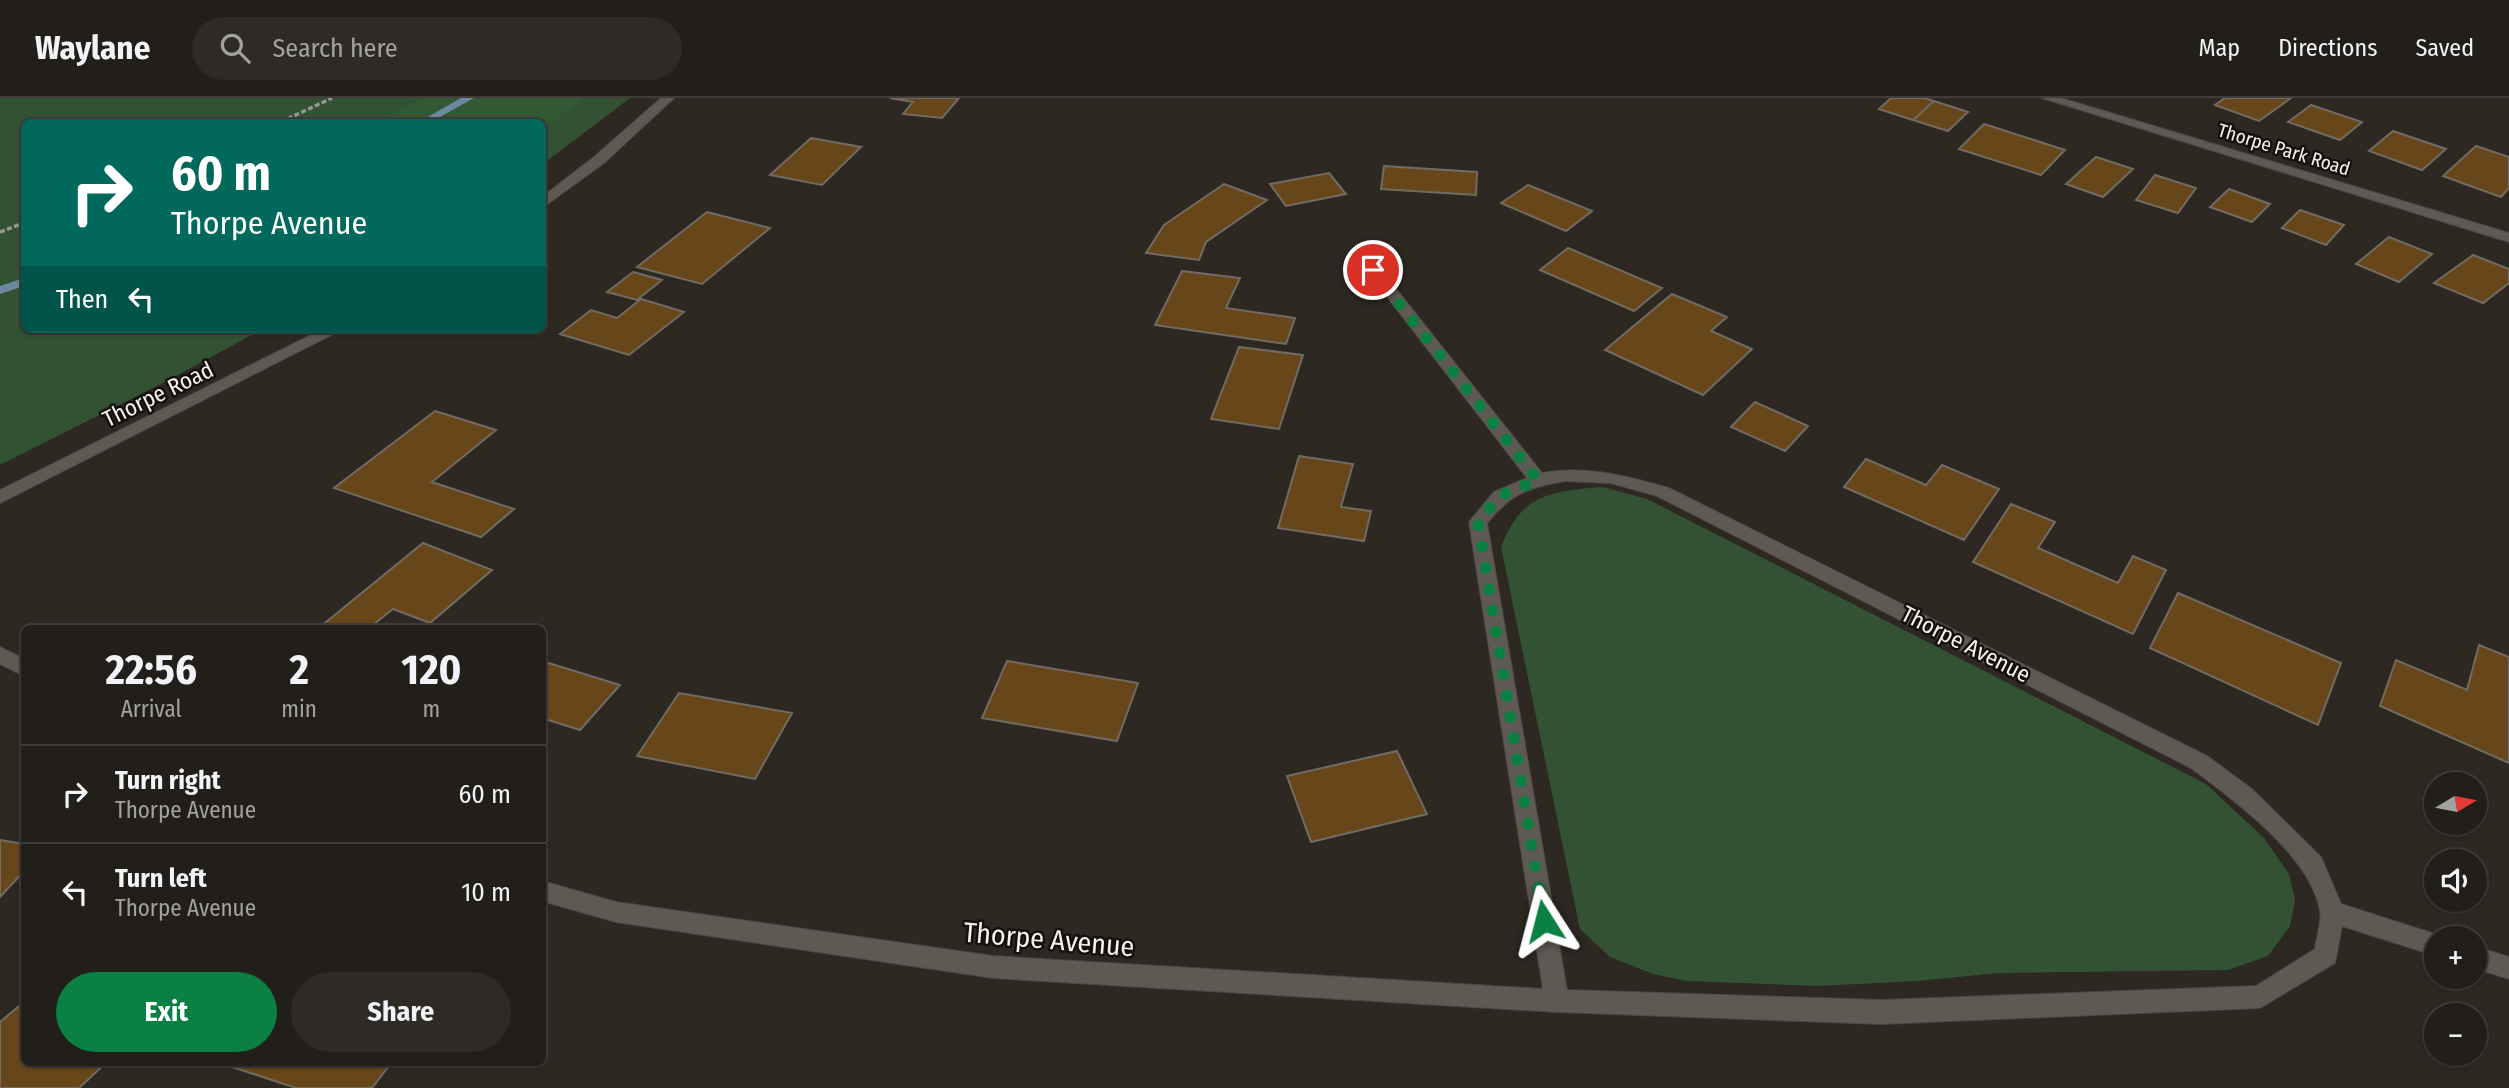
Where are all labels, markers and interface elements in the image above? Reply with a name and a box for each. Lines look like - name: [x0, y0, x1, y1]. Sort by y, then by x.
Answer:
- search box: [192, 17, 682, 80]
- text: Waylane: [35, 28, 150, 68]
- icon: search: [216, 29, 254, 67]
- text: Search here: [272, 33, 398, 64]
- text: Map: [2199, 34, 2240, 62]
- text: Directions: [2278, 34, 2377, 62]
- text: Saved: [2415, 34, 2474, 62]
- street label: Thorpe Park Road: [2215, 118, 2353, 181]
- text: 60 m: [171, 144, 271, 203]
- icon: right: [56, 147, 147, 238]
- text: Thorpe Avenue: [171, 204, 367, 242]
- pin: [1343, 240, 1403, 300]
- icon: arrive: [1354, 251, 1392, 289]
- icon: left: [122, 280, 160, 318]
- text: Then: [56, 284, 108, 315]
- street label: Thorpe Road: [98, 355, 218, 433]
- street label: Thorpe Avenue: [1897, 600, 2035, 688]
- text: 22:56: [105, 645, 197, 695]
- text: 2: [289, 645, 309, 695]
- text: 120: [401, 645, 462, 695]
- text: Arrival: [121, 695, 182, 723]
- text: min: [281, 695, 317, 723]
- text: m: [423, 695, 440, 723]
- text: Turn right: [115, 765, 221, 796]
- north arrow: [2424, 772, 2487, 835]
- map controls: [2424, 772, 2487, 1066]
- icon: right: [56, 775, 94, 813]
- text: 60 m: [458, 779, 511, 810]
- text: Thorpe Avenue: [115, 796, 256, 824]
- button: sound: [2424, 849, 2487, 912]
- text: Turn left: [115, 863, 207, 894]
- icon: left: [56, 873, 94, 911]
- text: 10 m: [461, 877, 511, 908]
- position arrow: [1507, 884, 1581, 958]
- text: Thorpe Avenue: [115, 894, 256, 922]
- street label: Thorpe Avenue: [962, 916, 1136, 963]
- button: +: [2424, 926, 2487, 989]
- button: Exit: [56, 972, 277, 1052]
- button: Share: [291, 972, 511, 1052]
- button: −: [2424, 1003, 2487, 1066]

